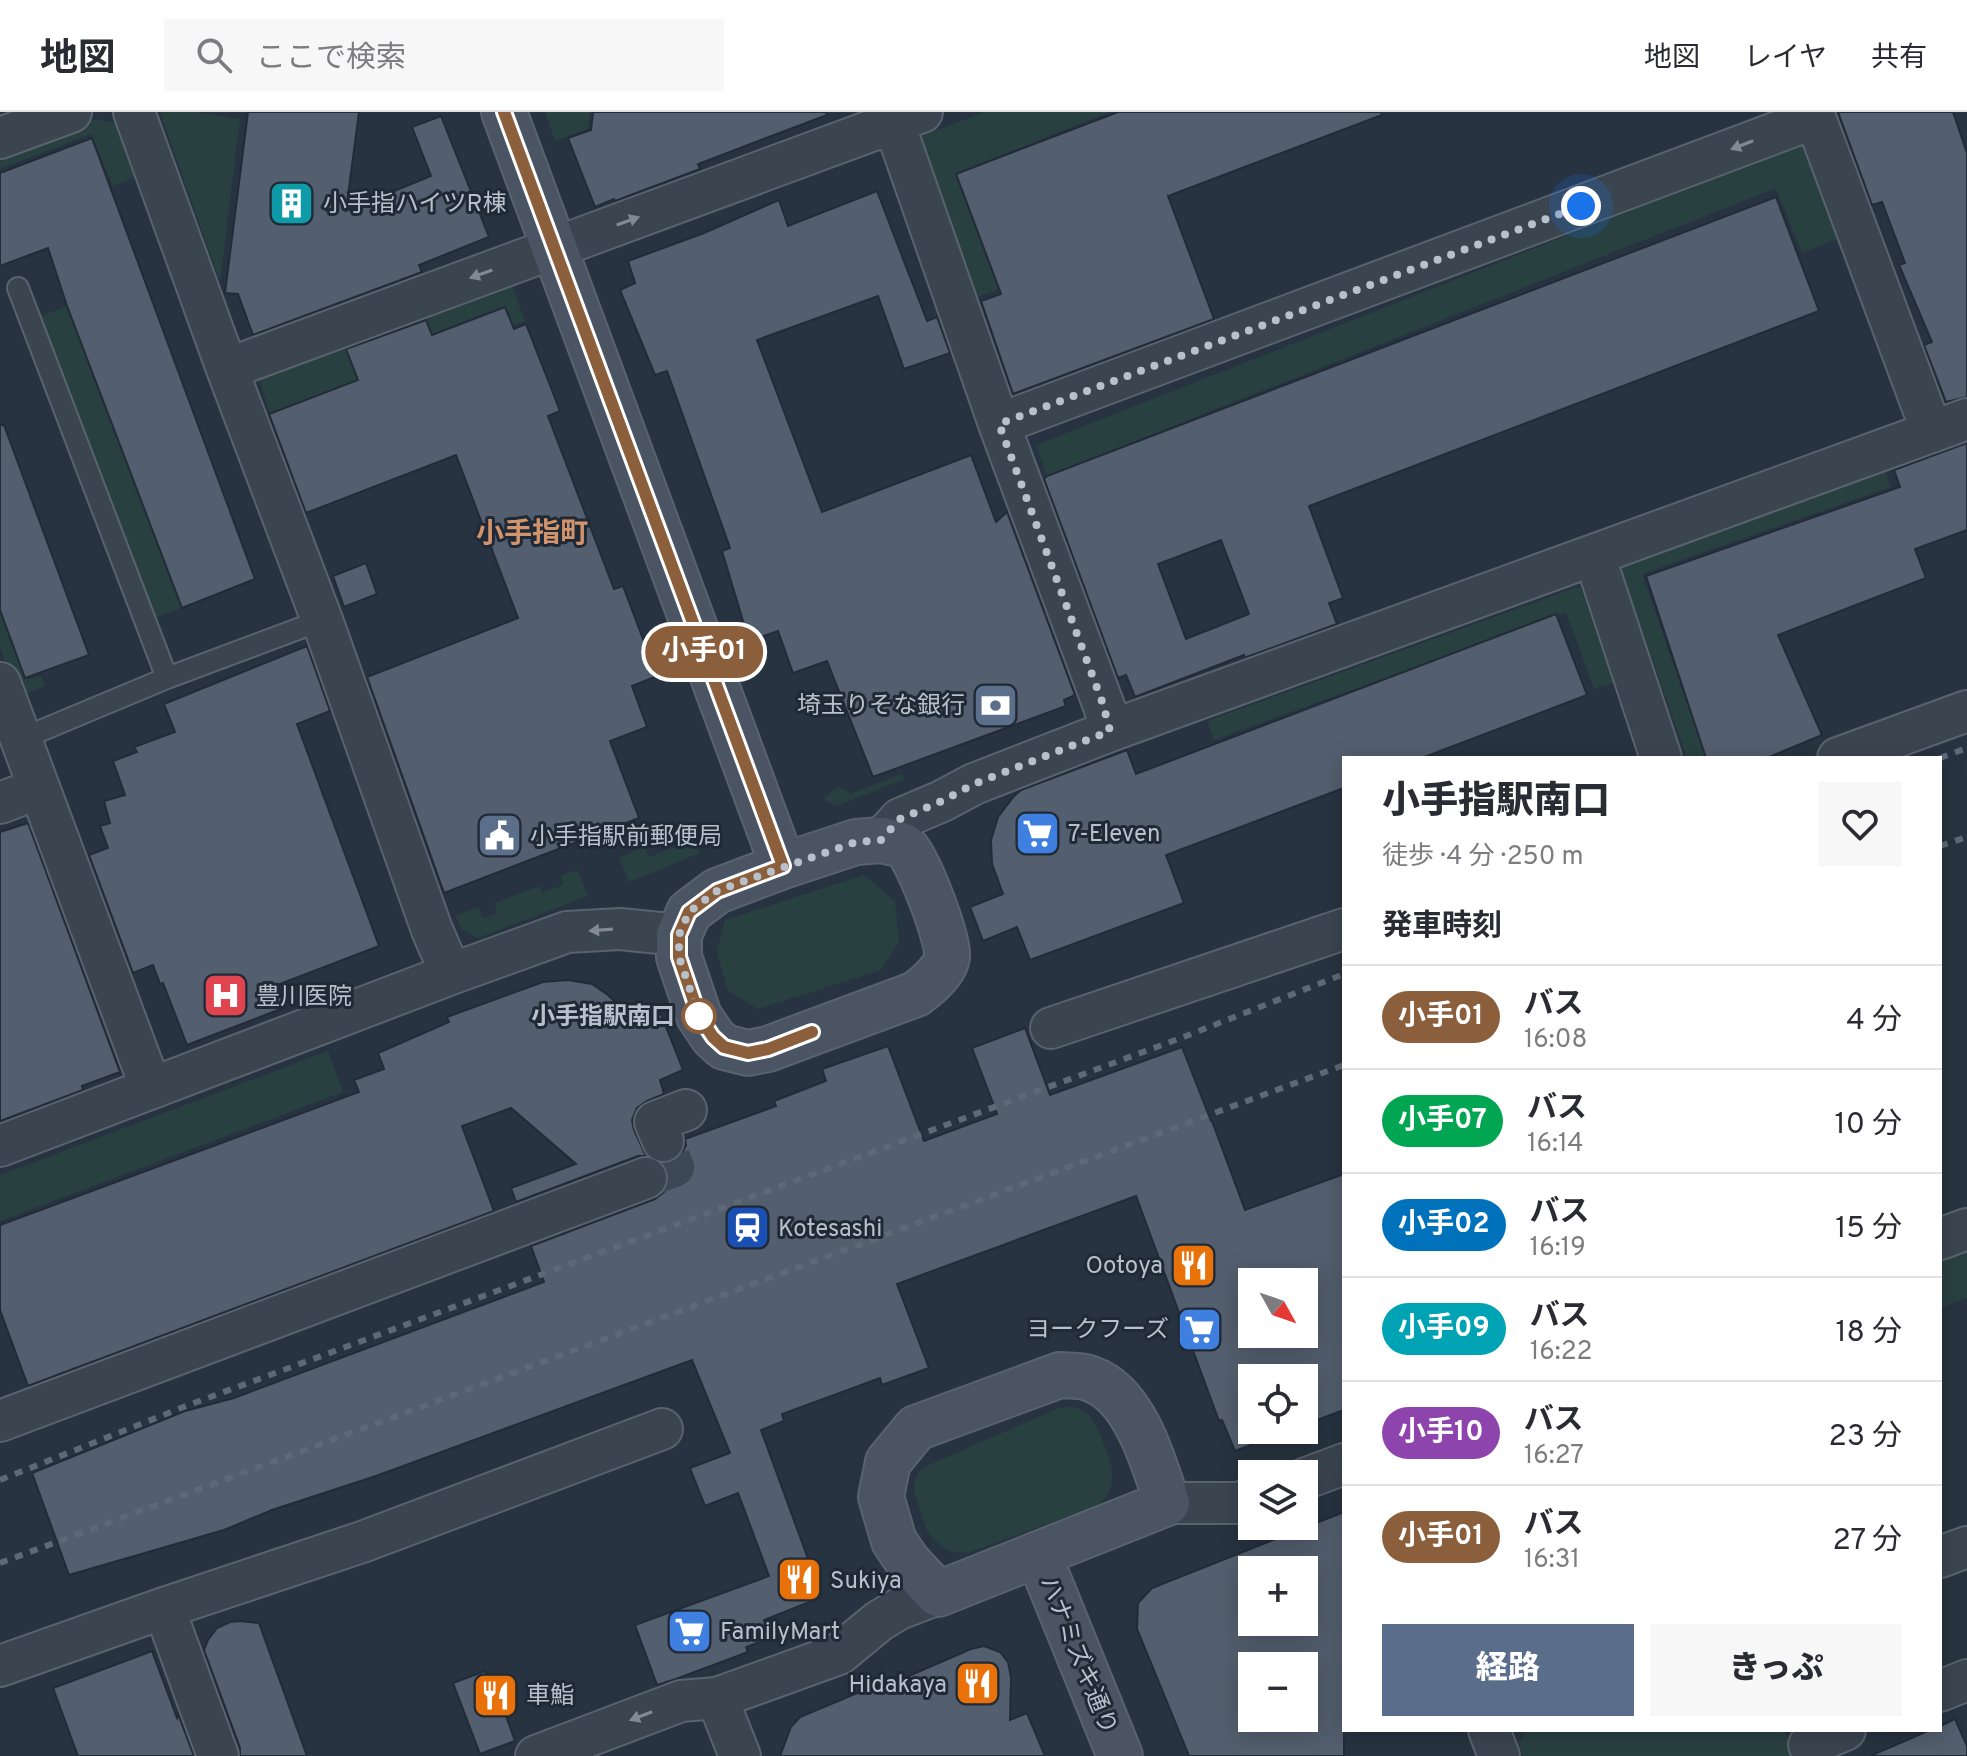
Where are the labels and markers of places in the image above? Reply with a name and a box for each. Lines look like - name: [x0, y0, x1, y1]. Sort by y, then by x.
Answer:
- building icon: 小手指ハイツR棟: [268, 179, 316, 227]
- place label: 小手指ハイツR棟: [323, 190, 506, 220]
- bank icon: 埼玉りそな銀行: [972, 681, 1020, 729]
- place label: 埼玉りそな銀行: [797, 692, 965, 722]
- supermarket icon: 7-Eleven: [1013, 809, 1061, 857]
- public building icon: 小手指駅前郵便局: [475, 812, 523, 860]
- place label: 7-Eleven: [1068, 820, 1161, 850]
- place label: 小手指駅前郵便局: [530, 823, 722, 853]
- hospital icon: 豊川医院: [201, 972, 249, 1020]
- place label: 豊川医院: [256, 983, 352, 1013]
- marker: 小手指駅南口: [682, 999, 716, 1033]
- place label: 小手指駅南口: [531, 1003, 675, 1033]
- station icon: Kotesashi: [723, 1204, 771, 1252]
- place label: Kotesashi: [778, 1215, 882, 1245]
- restaurant icon: Ootoya: [1170, 1241, 1218, 1289]
- place label: Ootoya: [1086, 1252, 1163, 1282]
- supermarket icon: ヨークフーズ: [1176, 1305, 1224, 1353]
- place label: ヨークフーズ: [1026, 1316, 1169, 1346]
- restaurant icon: Sukiya: [775, 1556, 823, 1604]
- place label: Sukiya: [830, 1567, 902, 1597]
- supermarket icon: FamilyMart: [665, 1607, 713, 1655]
- place label: FamilyMart: [720, 1618, 840, 1648]
- restaurant icon: Hidakaya: [954, 1660, 1002, 1708]
- restaurant icon: 車鮨: [471, 1671, 519, 1719]
- place label: Hidakaya: [848, 1671, 947, 1701]
- place label: 車鮨: [526, 1682, 574, 1712]

